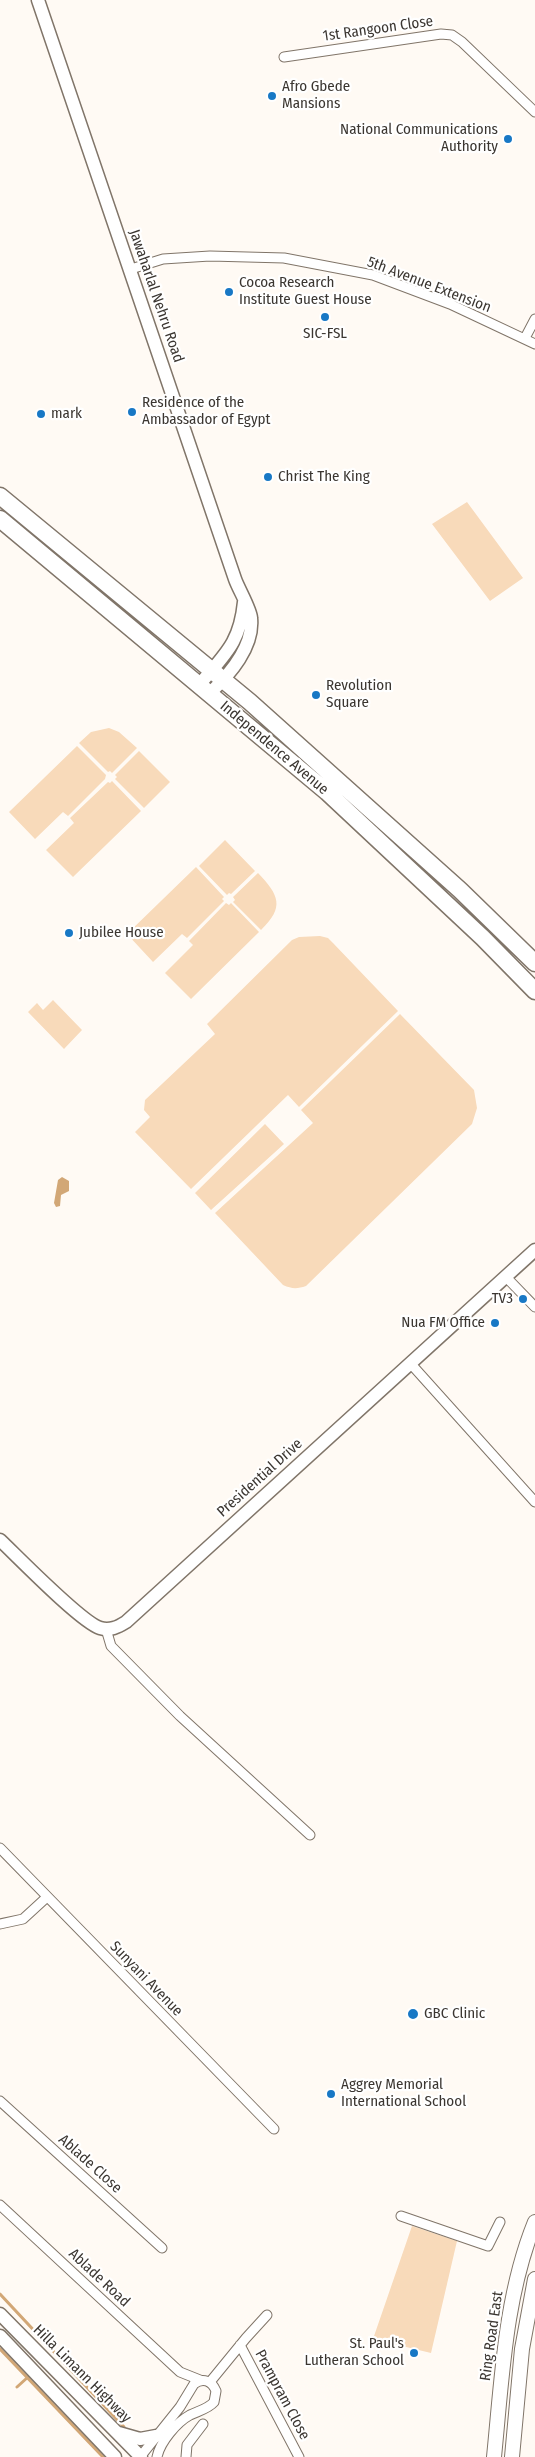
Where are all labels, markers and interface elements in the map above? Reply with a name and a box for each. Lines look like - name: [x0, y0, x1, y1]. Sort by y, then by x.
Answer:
- street label: 1st Rangoon Close: [322, 12, 434, 46]
- place label: Afro Gbede Mansions: [282, 78, 350, 113]
- marker: Afro Gbede Mansions: [266, 90, 278, 102]
- place label: National Communications Authority: [340, 121, 498, 156]
- marker: National Communications Authority: [502, 133, 514, 145]
- street label: Jawaharlal Nehru Road: [125, 227, 187, 365]
- street label: 5th Avenue Extension: [364, 253, 494, 317]
- place label: Cocoa Research Institute Guest House: [239, 274, 372, 309]
- marker: Cocoa Research Institute Guest House: [223, 286, 235, 298]
- marker: SIC-FSL: [319, 311, 331, 323]
- place label: SIC-FSL: [303, 325, 347, 343]
- place label: Residence of the Ambassador of Egypt: [142, 394, 270, 429]
- place label: mark: [51, 405, 82, 423]
- marker: Residence of the Ambassador of Egypt: [126, 406, 138, 418]
- marker: mark: [35, 408, 47, 420]
- place label: Christ The King: [278, 468, 370, 486]
- marker: Christ The King: [262, 471, 274, 483]
- place label: Revolution Square: [326, 677, 392, 712]
- marker: Revolution Square: [310, 689, 322, 701]
- street label: Independence Avenue: [216, 697, 332, 799]
- place label: Jubilee House: [79, 924, 164, 942]
- marker: Jubilee House: [63, 927, 75, 939]
- place label: TV3: [492, 1290, 513, 1308]
- marker: TV3: [517, 1293, 529, 1305]
- place label: Nua FM Office: [401, 1314, 485, 1332]
- marker: Nua FM Office: [489, 1317, 501, 1329]
- street label: Presidential Drive: [214, 1435, 306, 1521]
- street label: Sunyani Avenue: [106, 1938, 186, 2020]
- place label: GBC Clinic: [424, 2005, 485, 2023]
- marker: GBC Clinic: [406, 2007, 420, 2021]
- place label: Aggrey Memorial International School: [341, 2076, 466, 2111]
- marker: Aggrey Memorial International School: [325, 2088, 337, 2100]
- street label: Ablade Close: [55, 2131, 125, 2197]
- street label: Ablade Road: [65, 2245, 133, 2311]
- street label: Ring Road East: [477, 2290, 507, 2382]
- street label: Hilla Limann Highway: [29, 2321, 135, 2427]
- place label: St. Paul's Lutheran School: [304, 2335, 404, 2370]
- street label: Prampram Close: [251, 2347, 313, 2443]
- marker: St. Paul's Lutheran School: [408, 2347, 420, 2359]

